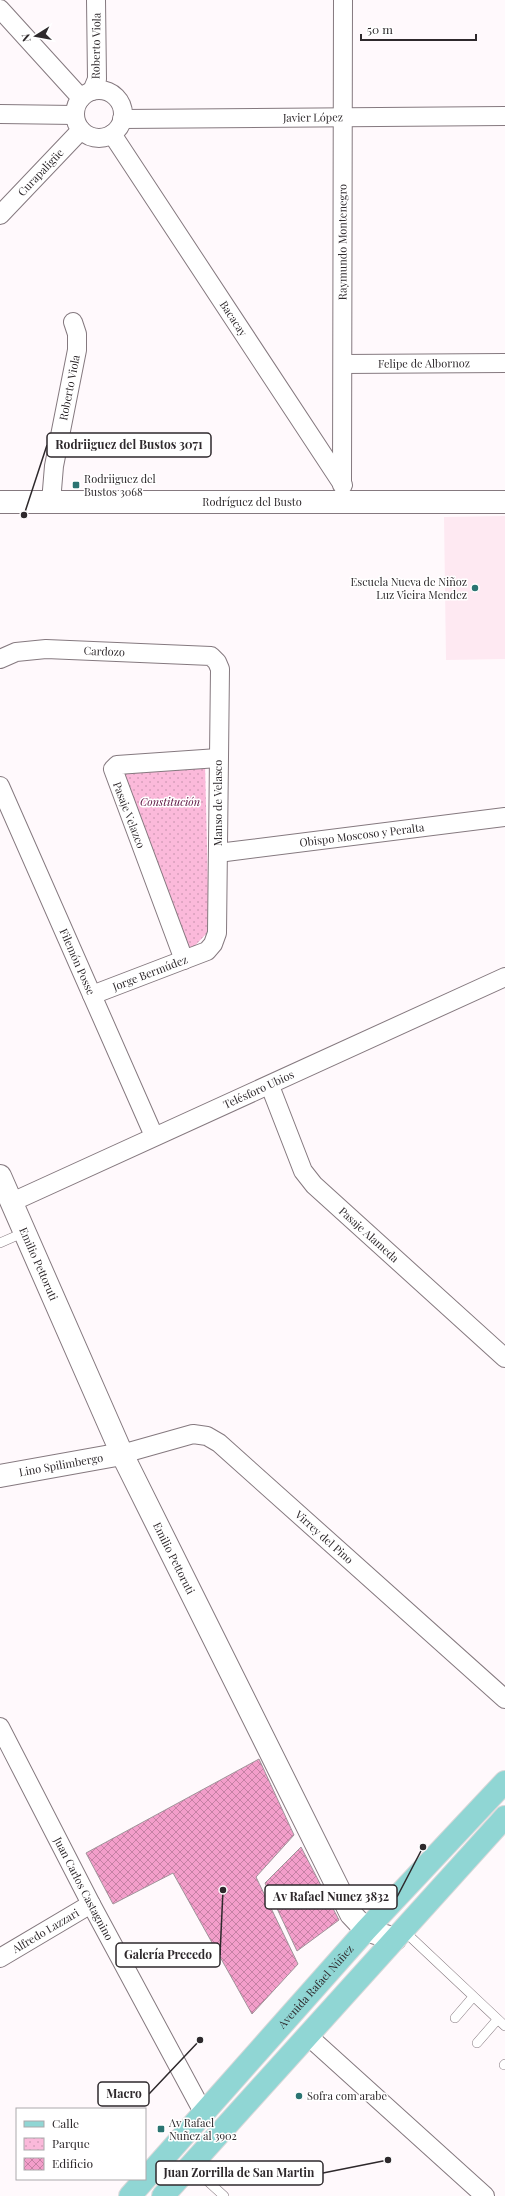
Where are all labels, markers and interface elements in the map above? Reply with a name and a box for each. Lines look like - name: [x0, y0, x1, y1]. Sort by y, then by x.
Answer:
- street label: Roberto Viola: [87, 12, 104, 79]
- north arrow: [16, 16, 56, 56]
- scale bar: [361, 16, 476, 42]
- text: 50 m: [367, 21, 393, 37]
- text: N: [18, 33, 34, 43]
- street label: Javier López: [282, 109, 343, 125]
- street label: Curapaligüe: [14, 145, 67, 199]
- street label: Raymundo Montenegro: [334, 184, 350, 300]
- street label: Bacacay: [217, 298, 251, 339]
- street label: Roberto Viola: [55, 353, 83, 422]
- street label: Felipe de Albornoz: [378, 355, 470, 371]
- callout: Rodriiguez del Bustos 3071: [47, 433, 211, 457]
- text: Rodriiguez del Bustos 3071: [55, 436, 203, 452]
- place label: Rodriiguez del Bustos 3068: [84, 471, 156, 499]
- marker: Rodriiguez del Bustos 3068: [71, 480, 81, 490]
- street label: Rodríguez del Busto: [202, 494, 302, 509]
- place label: Escuela Nueva de Niñoz Luz Vieira Mendez: [351, 574, 467, 602]
- marker: Escuela Nueva de Niñoz Luz Vieira Mendez: [470, 583, 480, 593]
- street label: Cardozo: [83, 643, 125, 659]
- street label: Manso de Velasco: [210, 760, 225, 846]
- street label: Pasaje Velazco: [110, 779, 149, 850]
- park label: Constitución: [140, 794, 200, 809]
- street label: Obispo Moscoso y Peralta: [299, 819, 426, 850]
- street label: Filemón Posse: [57, 926, 99, 997]
- street label: Jorge Bermúdez: [109, 951, 189, 994]
- street label: Telésforo Ubios: [221, 1066, 296, 1112]
- street label: Pasaje Alameda: [336, 1203, 403, 1266]
- street label: Emilio Pettoruti: [16, 1225, 62, 1303]
- street label: Lino Spilimbergo: [18, 1450, 104, 1479]
- street label: Virrey del Pino: [292, 1506, 357, 1567]
- street label: Emilio Pettoruti: [150, 1519, 199, 1597]
- street label: Juan Carlos Castagnino: [50, 1833, 117, 1943]
- callout: Av Rafael Nunez 3832: [265, 1885, 397, 1909]
- text: Av Rafael Nunez 3832: [272, 1888, 389, 1904]
- street label: Alfredo Lazzari: [8, 1905, 82, 1957]
- street label: Avenida Rafael Núñez: [274, 1941, 357, 2032]
- callout: Galería Precedo: [116, 1943, 220, 1967]
- text: Galería Precedo: [124, 1946, 212, 1962]
- callout: Macro: [98, 2082, 149, 2106]
- text: Macro: [106, 2085, 142, 2101]
- place label: Sofra com arabe: [307, 2088, 388, 2103]
- marker: Sofra com arabe: [294, 2091, 304, 2101]
- legend: [16, 2108, 146, 2180]
- text: Calle: [52, 2115, 79, 2131]
- place label: Av Rafael Nuñez al 3902: [168, 2115, 237, 2143]
- marker: Av Rafael Nuñez al 3902: [156, 2124, 166, 2134]
- text: Parque: [52, 2135, 90, 2151]
- text: Edificio: [52, 2155, 94, 2171]
- callout: Juan Zorrilla de San Martin: [156, 2161, 323, 2185]
- text: Juan Zorrilla de San Martin: [163, 2164, 315, 2180]

